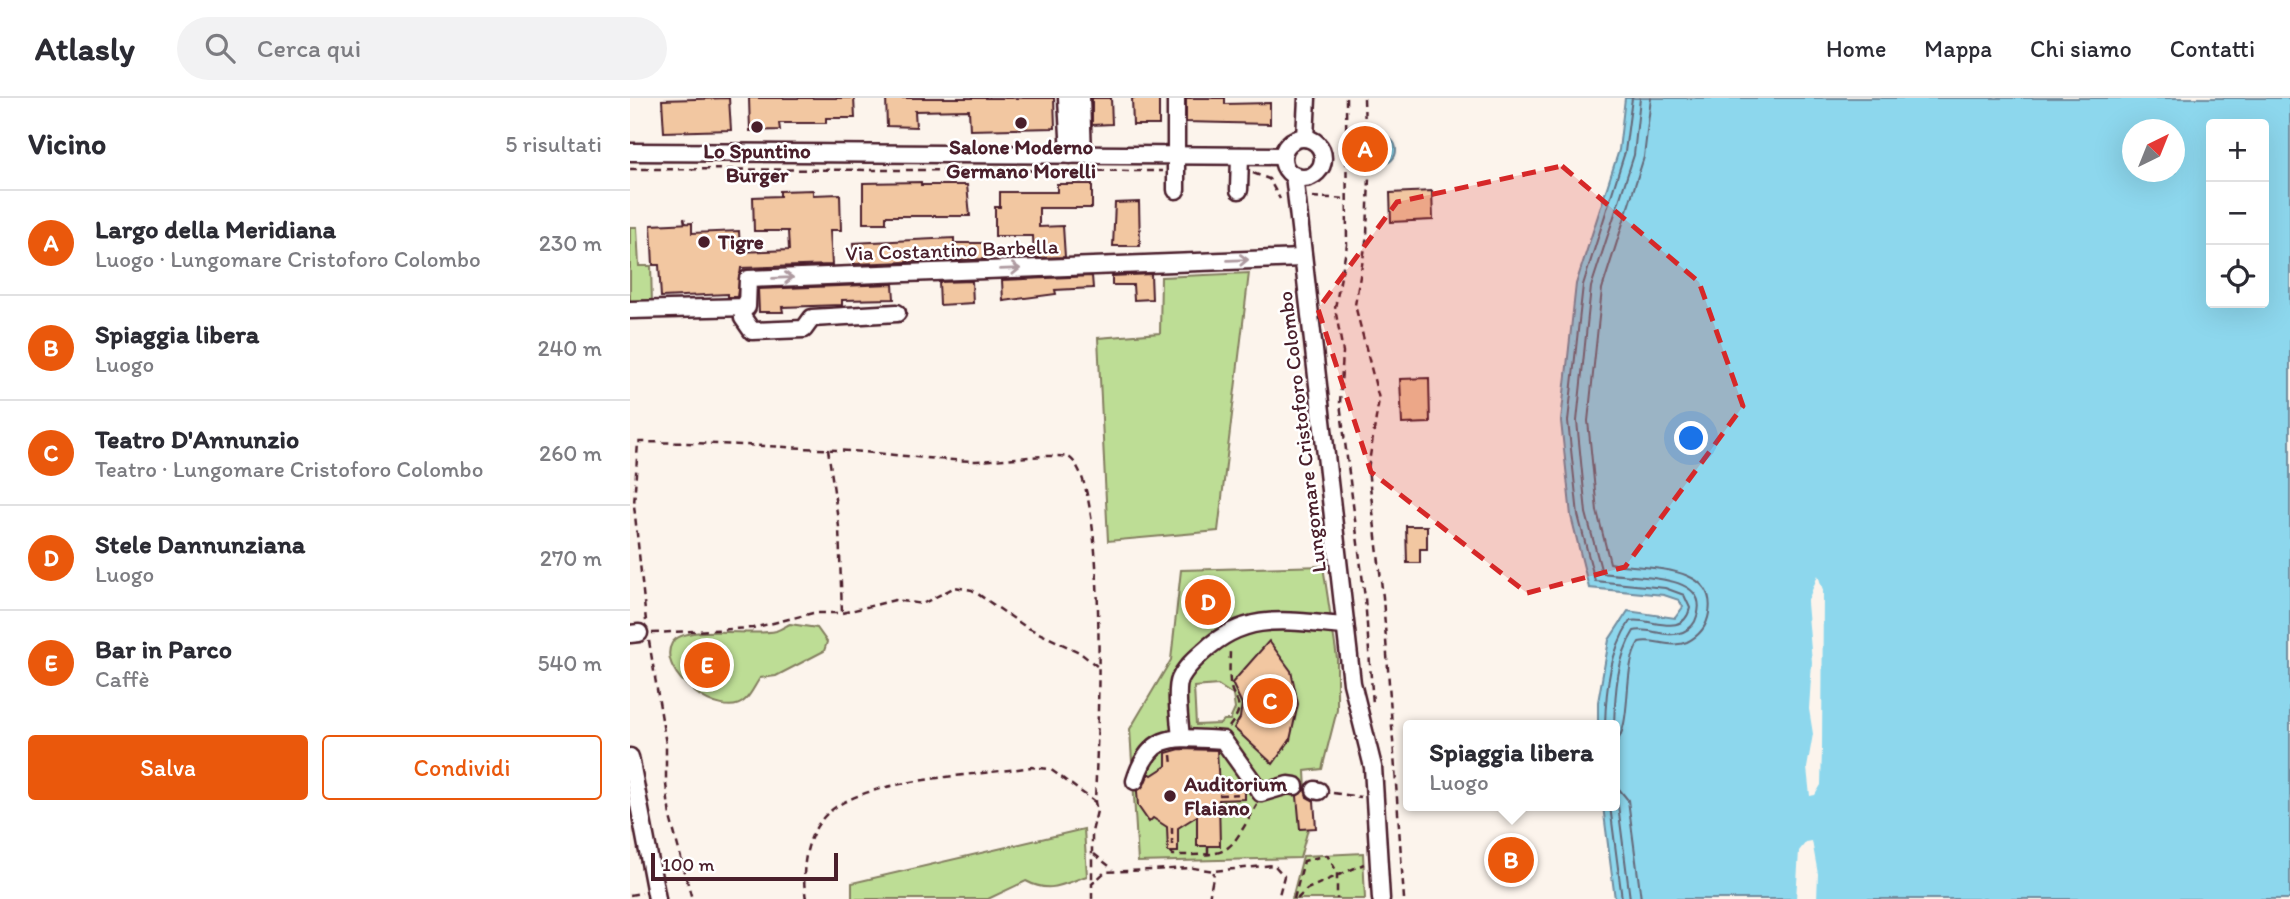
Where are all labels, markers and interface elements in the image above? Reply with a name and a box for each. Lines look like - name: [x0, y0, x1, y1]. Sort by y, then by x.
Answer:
- search box: [177, 17, 667, 80]
- text: Atlasly: [35, 29, 135, 68]
- icon: search: [201, 29, 239, 67]
- text: Cerca qui: [257, 32, 361, 64]
- text: Home: [1826, 34, 1886, 63]
- text: Mappa: [1924, 34, 1992, 63]
- text: Chi siamo: [2030, 34, 2132, 63]
- text: Contatti: [2170, 34, 2255, 63]
- marker: Salone Moderno Germano Morelli: [1013, 115, 1029, 131]
- marker: Lo Spuntino Burger: [749, 119, 765, 135]
- north arrow: [2122, 119, 2185, 182]
- map controls: [2206, 119, 2269, 308]
- button: +: [2206, 119, 2269, 182]
- pin: A: [1342, 123, 1388, 175]
- text: Vicino: [28, 125, 106, 162]
- text: 5 risultati: [505, 130, 602, 158]
- place label: Salone Moderno Germano Morelli: [946, 134, 1096, 183]
- place label: Lo Spuntino Burger: [703, 138, 811, 188]
- button: −: [2206, 182, 2269, 245]
- text: Largo della Meridiana: [95, 213, 336, 245]
- text: A: [44, 229, 58, 257]
- text: 230 m: [539, 229, 602, 257]
- place label: Tigre: [717, 229, 764, 255]
- street label: Via Costantino Barbella: [845, 233, 1059, 266]
- marker: Tigre: [696, 234, 712, 250]
- text: Luogo · Lungomare Cristoforo Colombo: [95, 245, 481, 273]
- button: locate: [2206, 245, 2269, 308]
- one-way arrow: [1226, 254, 1249, 267]
- one-way arrow: [999, 263, 1022, 276]
- one-way arrow: [771, 271, 794, 284]
- street label: Lungomare Cristoforo Colombo: [1272, 290, 1331, 574]
- text: Spiaggia libera: [95, 318, 259, 350]
- text: B: [44, 334, 58, 362]
- text: 240 m: [537, 334, 602, 362]
- text: Luogo: [95, 350, 154, 378]
- your location: [1674, 421, 1708, 455]
- text: Teatro D'Annunzio: [95, 423, 299, 455]
- text: C: [44, 439, 58, 467]
- text: 260 m: [539, 439, 602, 467]
- text: Teatro · Lungomare Cristoforo Colombo: [95, 455, 483, 483]
- text: Stele Dannunziana: [95, 528, 305, 560]
- text: D: [43, 544, 59, 572]
- text: 270 m: [540, 544, 602, 572]
- text: Luogo: [95, 560, 154, 588]
- pin: D: [1185, 576, 1231, 628]
- text: Bar in Parco: [95, 633, 232, 665]
- pin: E: [684, 639, 730, 691]
- text: E: [45, 649, 57, 677]
- text: 540 m: [537, 649, 602, 677]
- text: Caffè: [95, 665, 150, 693]
- pin: C: [1247, 675, 1293, 727]
- popup: [1403, 720, 1620, 811]
- button: Salva: [28, 735, 308, 800]
- button: Condividi: [322, 735, 602, 800]
- text: Spiaggia libera: [1429, 736, 1594, 768]
- text: Luogo: [1429, 768, 1489, 796]
- place label: Auditorium Flaiano: [1183, 771, 1288, 820]
- marker: Auditorium Flaiano: [1162, 788, 1178, 804]
- pin: B: [1488, 834, 1534, 886]
- scale bar: [651, 850, 838, 882]
- text: 100 m: [662, 853, 714, 876]

